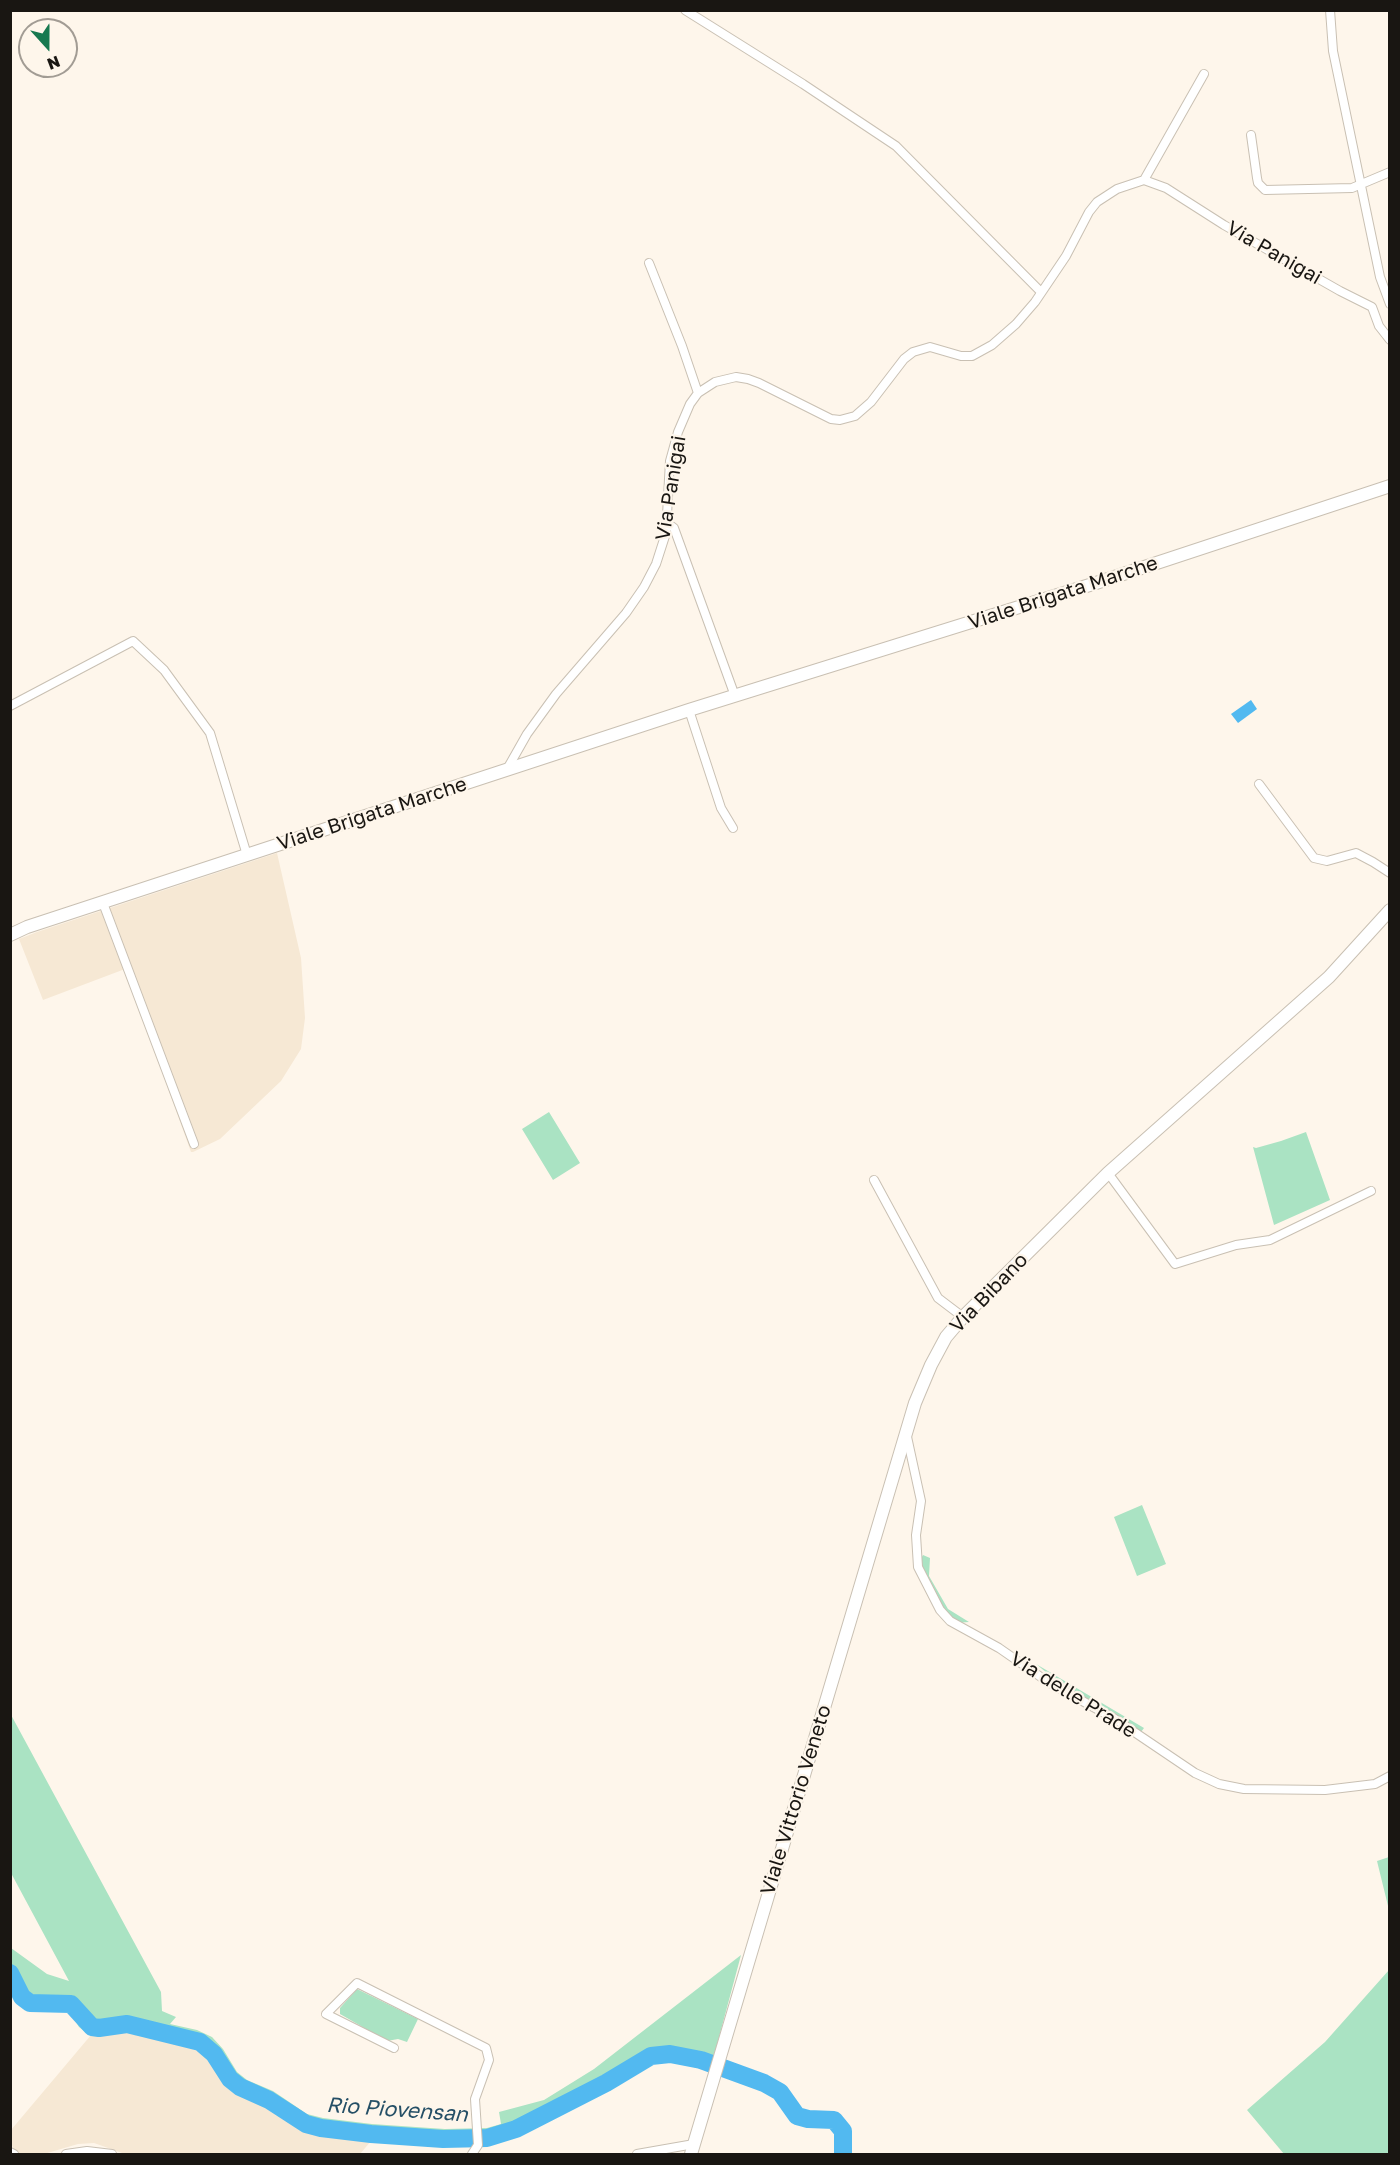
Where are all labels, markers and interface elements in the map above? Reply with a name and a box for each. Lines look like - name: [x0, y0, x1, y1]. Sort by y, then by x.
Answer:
- north arrow: [18, 18, 78, 78]
- text: N: [44, 51, 63, 74]
- street label: Via Panigai: [1222, 216, 1326, 290]
- street label: Via Panigai: [651, 434, 691, 542]
- street label: Viale Brigata Marche: [965, 551, 1161, 635]
- street label: Viale Brigata Marche: [274, 772, 470, 856]
- street label: Via Bibano: [945, 1248, 1033, 1338]
- street label: Via delle Prade: [1006, 1647, 1140, 1743]
- street label: Viale Vittorio Veneto: [756, 1702, 836, 1898]
- water label: Rio Piovensan: [325, 2092, 469, 2128]

